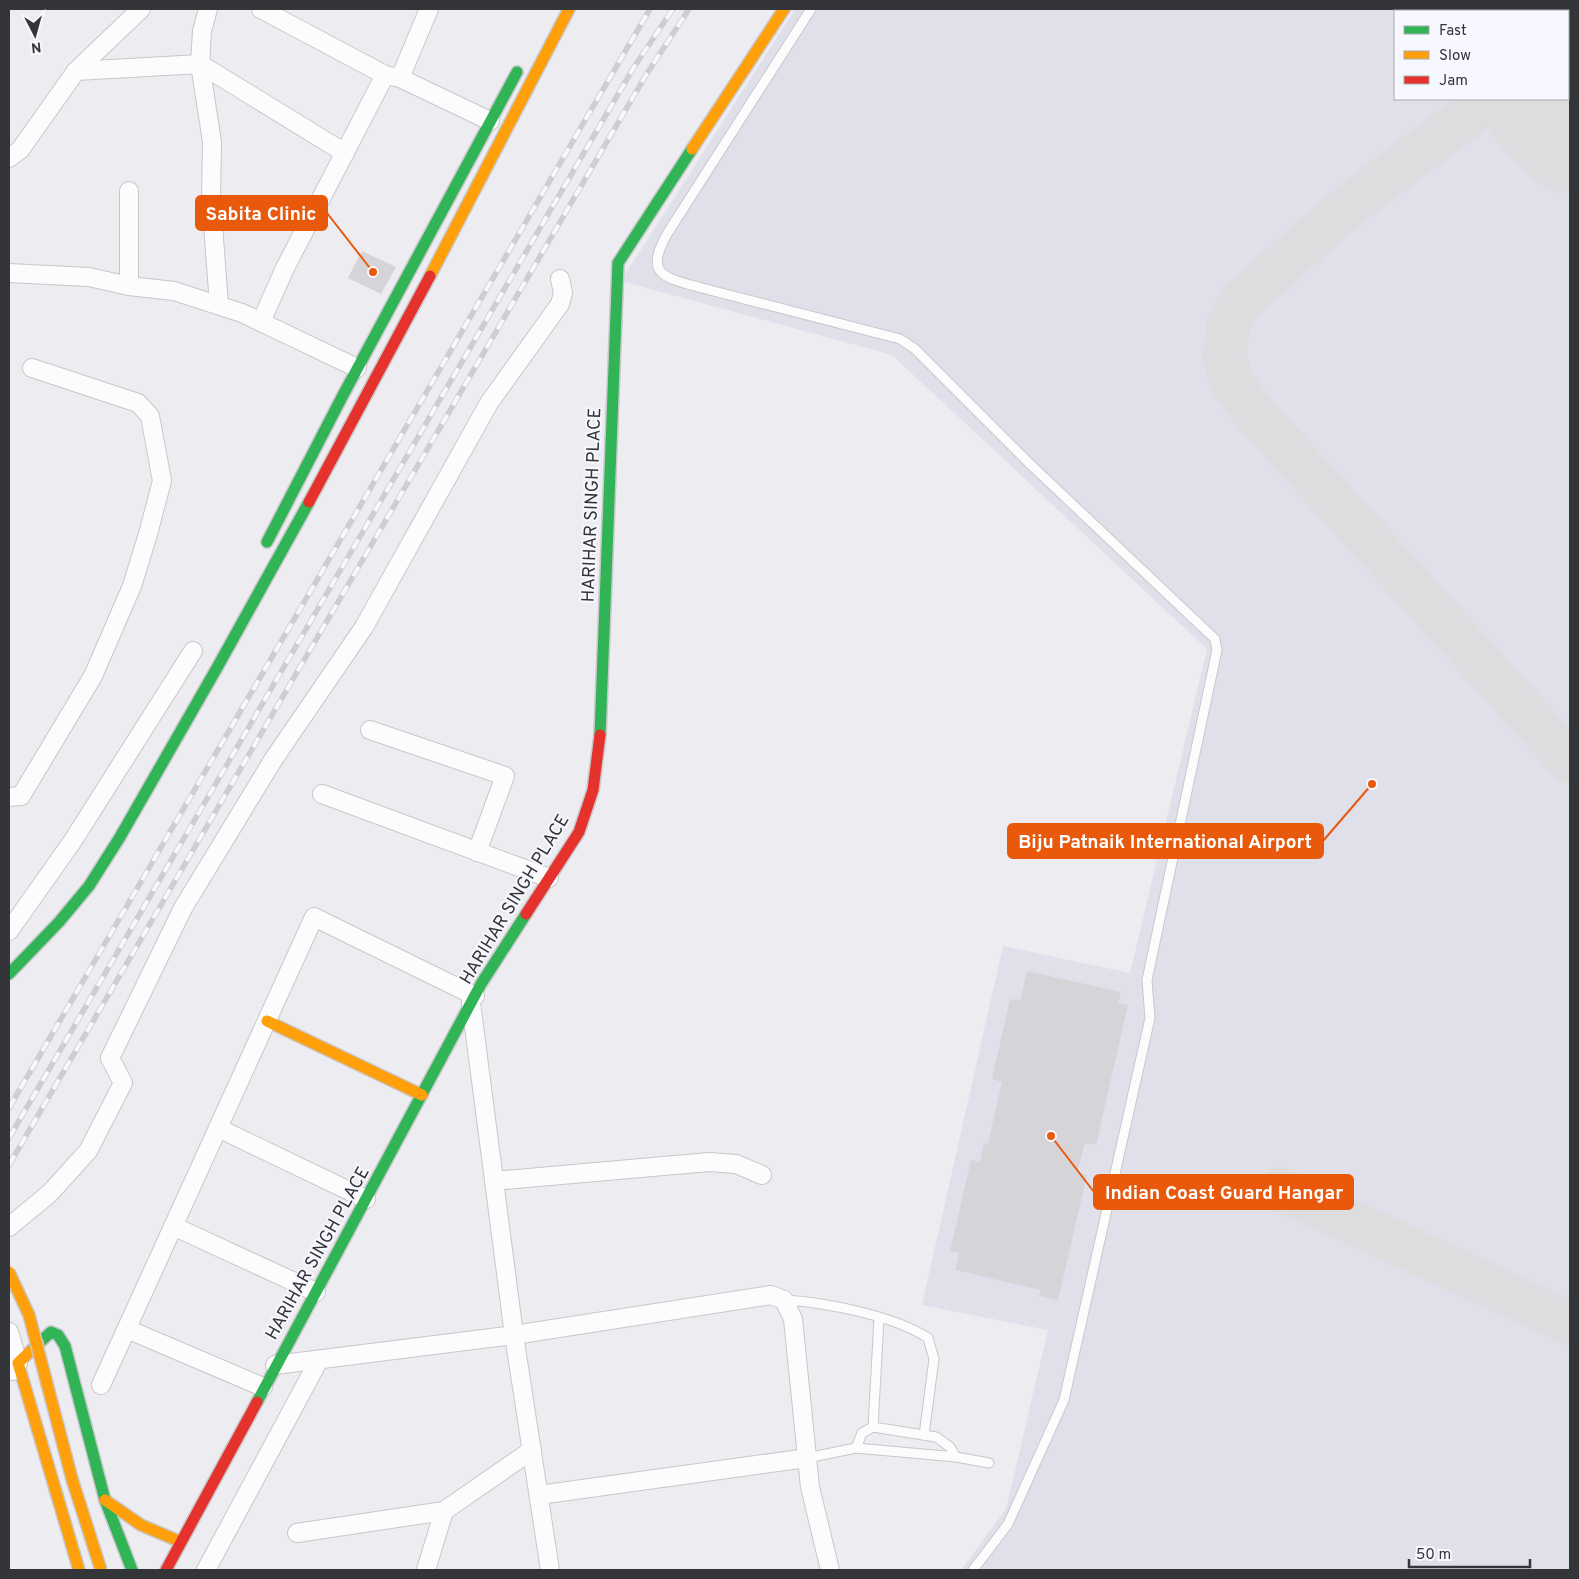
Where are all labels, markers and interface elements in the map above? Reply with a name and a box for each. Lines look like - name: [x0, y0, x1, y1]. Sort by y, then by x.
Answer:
- north arrow: [10, 10, 60, 60]
- legend: [1394, 10, 1569, 100]
- text: Fast: [1439, 22, 1467, 41]
- text: N: [30, 37, 42, 55]
- text: Slow: [1439, 47, 1471, 66]
- text: Jam: [1439, 72, 1468, 91]
- callout: Sabita Clinic: [196, 196, 327, 230]
- text: Sabita Clinic: [205, 203, 317, 227]
- street label: HARIHAR SINGH PLACE: [578, 407, 607, 603]
- street label: HARIHAR SINGH PLACE: [455, 810, 575, 989]
- callout: Biju Patnaik International Airport: [1008, 824, 1323, 858]
- text: Biju Patnaik International Airport: [1018, 831, 1312, 855]
- street label: HARIHAR SINGH PLACE: [261, 1163, 376, 1344]
- callout: Indian Coast Guard Hangar: [1094, 1175, 1353, 1209]
- text: Indian Coast Guard Hangar: [1105, 1182, 1343, 1206]
- scale bar: [1409, 1536, 1530, 1568]
- text: 50 m: [1416, 1546, 1451, 1565]

